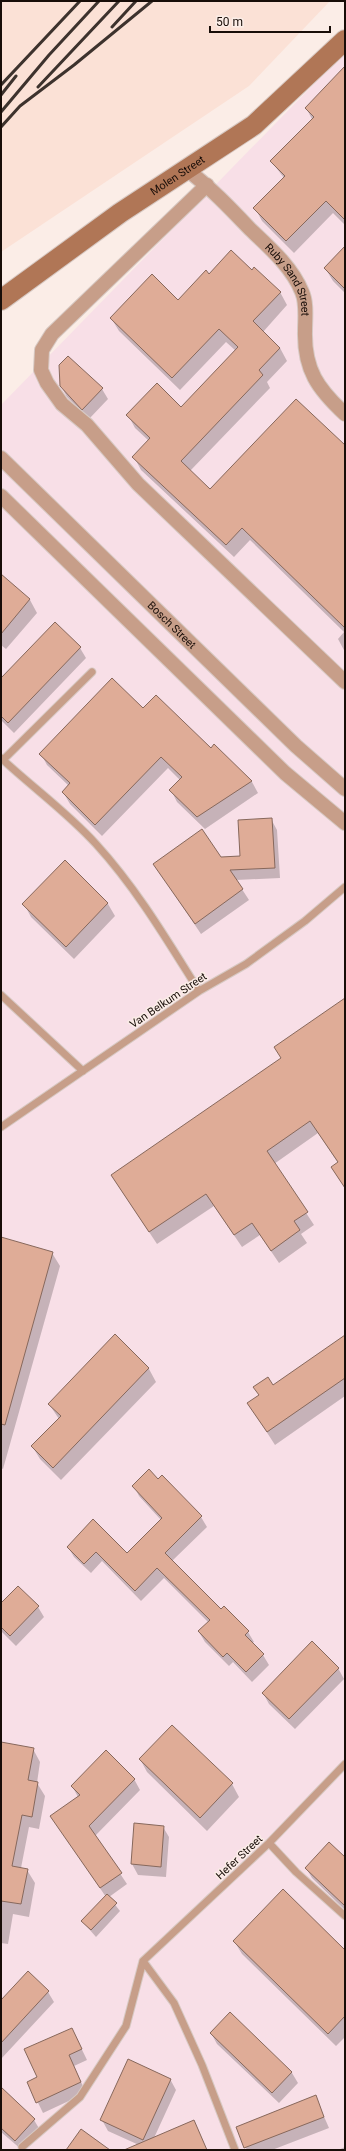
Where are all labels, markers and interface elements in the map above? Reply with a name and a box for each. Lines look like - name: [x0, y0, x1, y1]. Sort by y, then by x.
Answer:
- scale bar: [210, 8, 330, 34]
- text: 50 m: [216, 15, 243, 29]
- street label: Molen Street: [148, 153, 208, 198]
- street label: Ruby Sand Street: [262, 241, 311, 317]
- street label: Bosch Street: [145, 599, 199, 652]
- street label: Van Belkum Street: [127, 970, 210, 1031]
- street label: Hefer Street: [213, 1832, 266, 1882]

